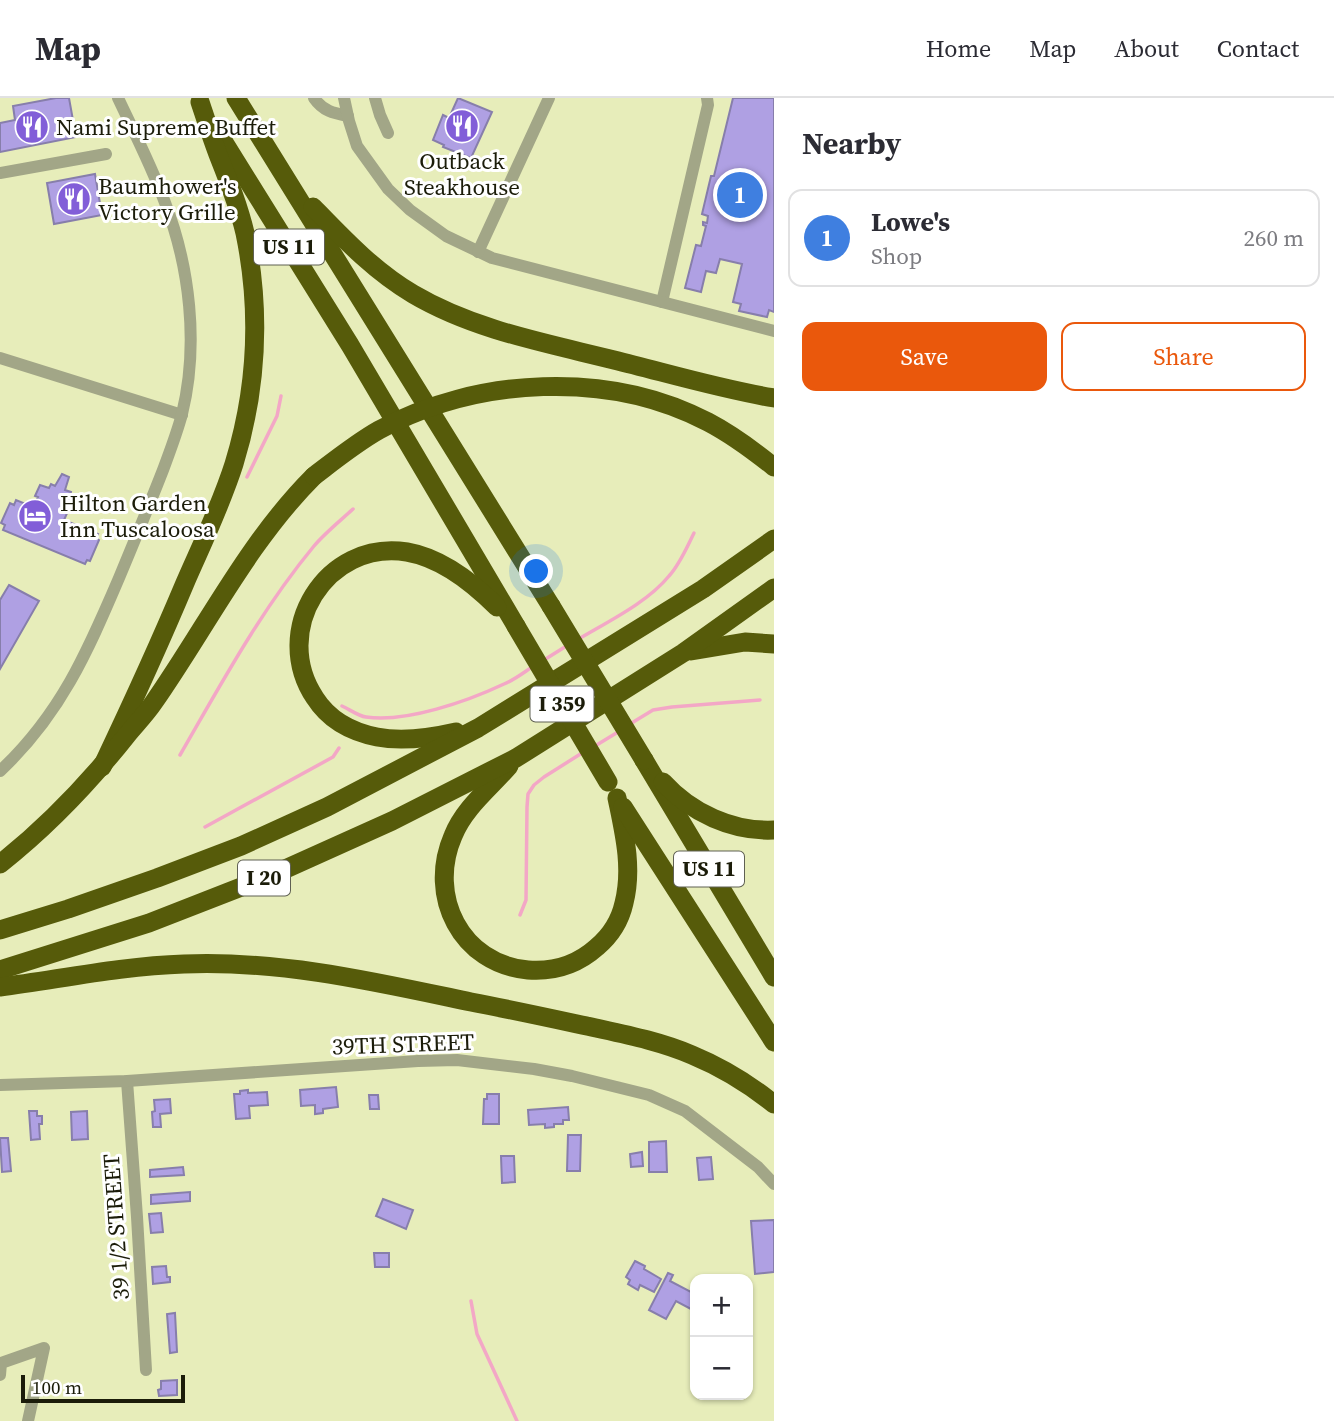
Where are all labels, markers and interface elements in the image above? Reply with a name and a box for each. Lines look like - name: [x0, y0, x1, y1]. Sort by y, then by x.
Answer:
- text: Map: [35, 26, 101, 71]
- text: Home: [926, 32, 991, 65]
- text: Map: [1029, 32, 1076, 65]
- text: About: [1114, 32, 1179, 65]
- text: Contact: [1217, 32, 1299, 65]
- restaurant icon: Outback Steakhouse: [443, 107, 481, 145]
- restaurant icon: Nami Supreme Buffet: [13, 108, 51, 146]
- place label: Nami Supreme Buffet: [56, 111, 276, 143]
- text: Nearby: [802, 123, 901, 164]
- place label: Outback Steakhouse: [404, 145, 520, 203]
- pin: 1: [717, 169, 763, 221]
- place label: Baumhower's Victory Grille: [98, 170, 237, 228]
- restaurant icon: Baumhower's Victory Grille: [55, 180, 93, 218]
- text: Lowe's: [871, 204, 950, 240]
- text: 1: [821, 222, 833, 254]
- text: 260 m: [1243, 222, 1304, 254]
- road number: US 11: [254, 230, 324, 264]
- text: Shop: [871, 240, 922, 272]
- button: Save: [802, 322, 1047, 391]
- button: Share: [1061, 322, 1306, 391]
- place label: Hilton Garden Inn Tuscaloosa: [60, 487, 215, 545]
- hotel icon: Hilton Garden Inn Tuscaloosa: [16, 497, 54, 535]
- your location: [519, 554, 553, 588]
- road number: I 359: [530, 686, 594, 722]
- road number: US 11: [674, 852, 744, 886]
- road number: I 20: [238, 860, 290, 896]
- street label: 39TH STREET: [331, 1026, 475, 1062]
- street label: 39 1/2 STREET: [95, 1153, 137, 1301]
- map controls: [690, 1274, 753, 1400]
- button: +: [690, 1274, 753, 1337]
- button: −: [690, 1337, 753, 1400]
- scale bar: [21, 1372, 186, 1404]
- text: 100 m: [32, 1374, 82, 1400]

